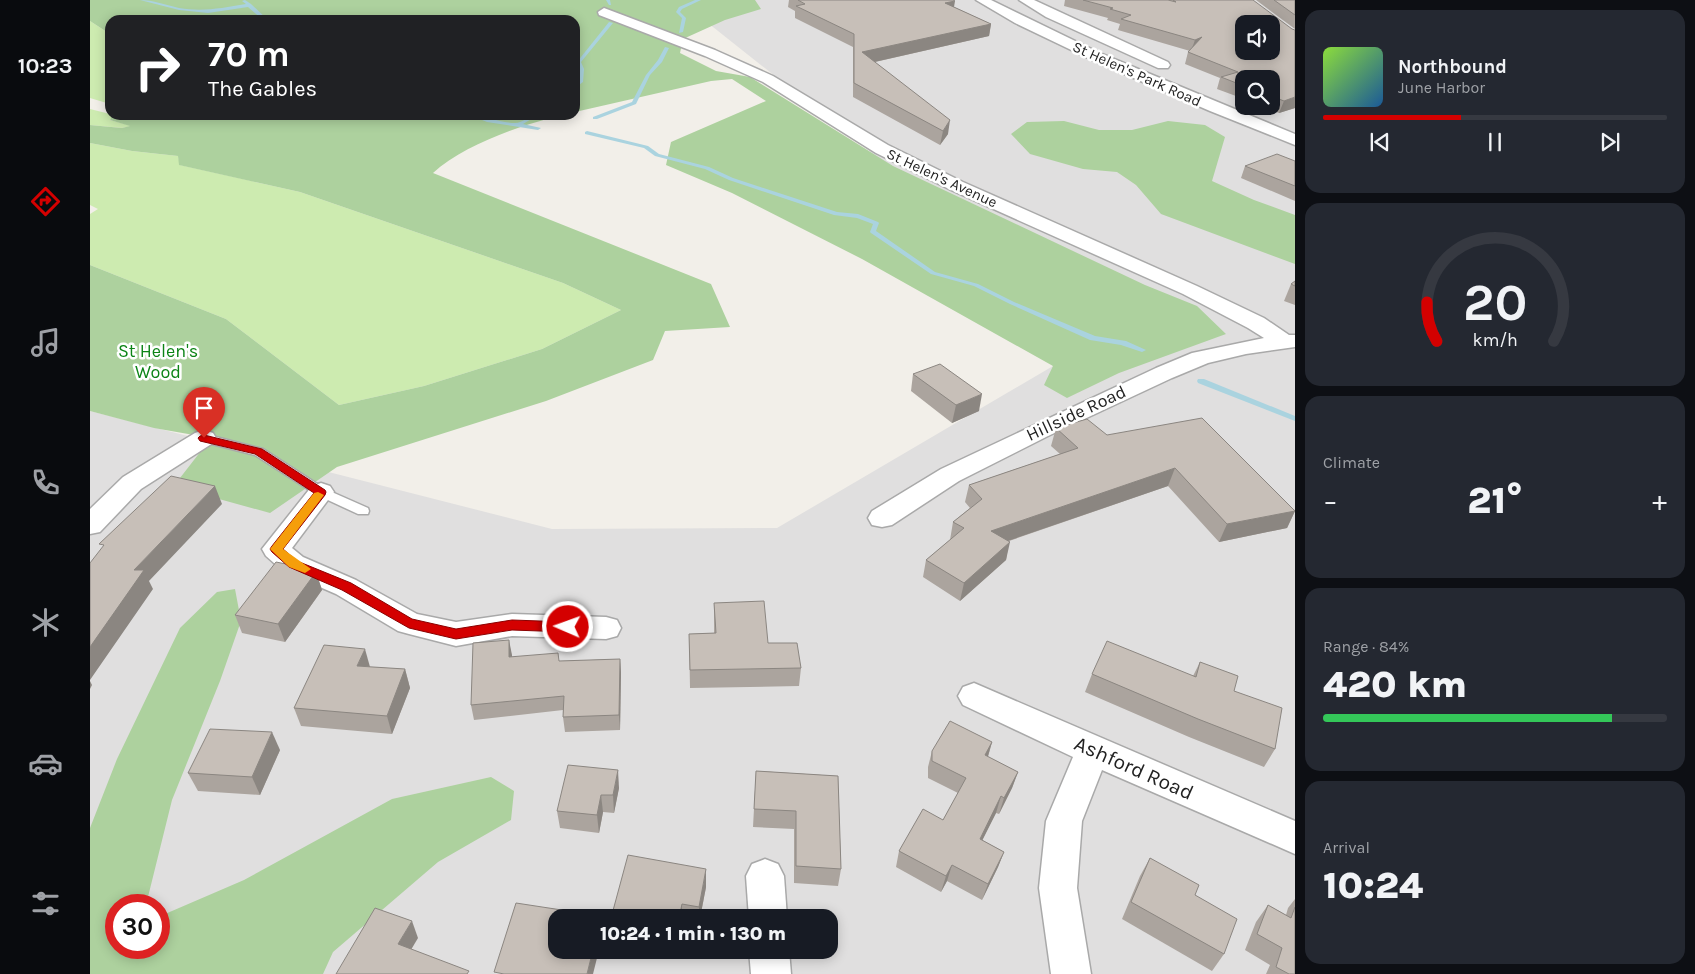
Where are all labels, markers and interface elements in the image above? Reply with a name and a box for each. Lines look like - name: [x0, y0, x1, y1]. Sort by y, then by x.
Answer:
- map controls: [1235, 15, 1280, 115]
- button: sound: [1235, 15, 1280, 60]
- text: 70 m: [208, 34, 290, 75]
- icon: right: [125, 35, 190, 100]
- street label: St Helen's Park Road: [1070, 38, 1204, 110]
- text: 10:23: [18, 53, 72, 79]
- text: Northbound: [1398, 56, 1507, 78]
- button: search: [1235, 70, 1280, 115]
- text: The Gables: [208, 76, 317, 102]
- text: June Harbor: [1398, 78, 1485, 97]
- icon: previous: [1366, 128, 1394, 156]
- icon: pause: [1481, 128, 1509, 156]
- icon: next: [1596, 128, 1624, 156]
- street label: St Helen's Avenue: [884, 145, 1000, 211]
- icon: directions: [28, 184, 63, 219]
- text: 20: [1463, 272, 1527, 333]
- icon: music: [28, 325, 63, 360]
- text: km/h: [1472, 330, 1518, 351]
- park label: St Helen's Wood: [118, 340, 198, 383]
- street label: Hillside Road: [1022, 380, 1130, 446]
- pin: [183, 387, 225, 438]
- icon: arrive: [190, 394, 218, 422]
- text: Climate: [1323, 453, 1380, 472]
- icon: phone: [28, 465, 63, 500]
- text: 21°: [1467, 478, 1523, 523]
- text: −: [1323, 484, 1338, 517]
- text: +: [1652, 484, 1667, 517]
- position arrow: [541, 600, 593, 652]
- icon: climate: [28, 605, 63, 640]
- text: Range · 84%: [1323, 637, 1409, 656]
- text: 420 km: [1323, 662, 1467, 707]
- street label: Ashford Road: [1071, 731, 1197, 805]
- icon: car: [28, 746, 63, 781]
- text: Arrival: [1323, 838, 1370, 857]
- text: 10:24: [1323, 863, 1423, 908]
- icon: filters: [28, 886, 63, 921]
- speed limit sign: 30: [105, 894, 170, 959]
- text: 10:24 · 1 min · 130 m: [600, 923, 786, 945]

